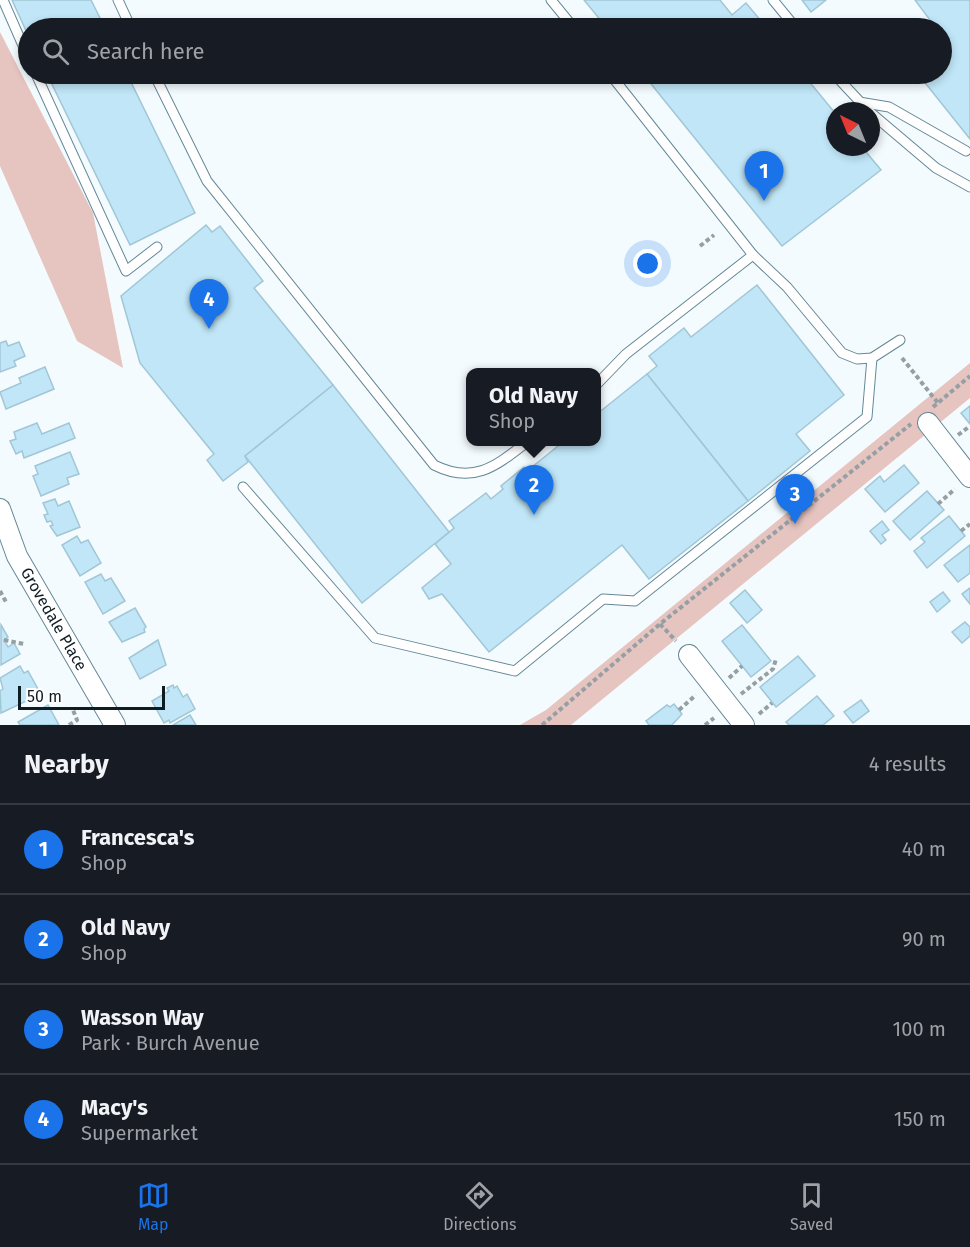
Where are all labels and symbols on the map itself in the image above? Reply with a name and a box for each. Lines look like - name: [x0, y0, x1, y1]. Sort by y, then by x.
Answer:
- north arrow: [826, 102, 880, 156]
- pin: 1: [744, 152, 783, 201]
- your location: [633, 249, 662, 278]
- pin: 4: [190, 280, 228, 329]
- pin: 2: [514, 466, 554, 515]
- pin: 3: [776, 474, 814, 524]
- street label: Grovedale Place: [17, 564, 91, 674]
- scale bar: [18, 683, 165, 710]

